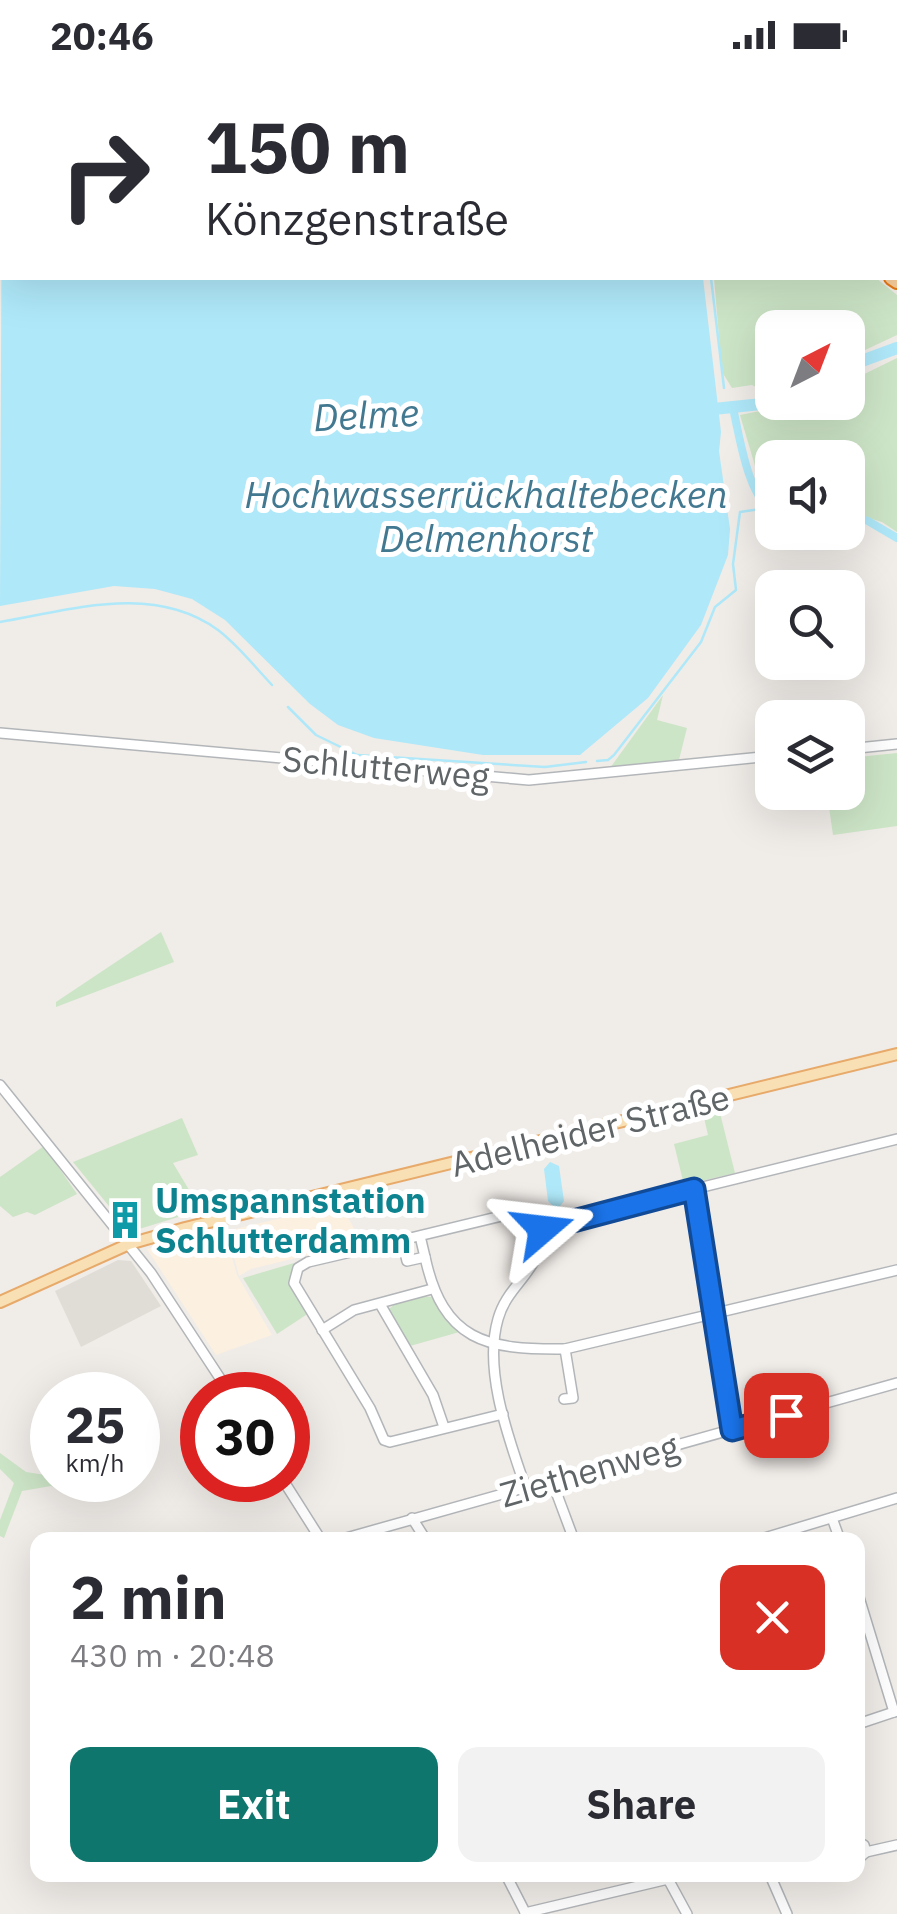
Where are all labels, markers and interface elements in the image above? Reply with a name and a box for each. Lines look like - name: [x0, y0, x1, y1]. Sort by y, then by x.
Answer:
- text: 20:46: [50, 11, 154, 60]
- text: 150 m: [205, 101, 410, 192]
- icon: right: [40, 110, 170, 240]
- text: Könzgenstraße: [205, 189, 509, 247]
- north arrow: [755, 310, 865, 420]
- map controls: [755, 310, 865, 810]
- water label: Delme: [312, 387, 420, 441]
- button: sound: [755, 440, 865, 550]
- water label: Hochwasserrückhaltebecken Delmenhorst: [244, 469, 728, 562]
- button: search: [755, 570, 865, 680]
- button: layers: [755, 700, 865, 810]
- street label: Schlutterweg: [280, 735, 492, 799]
- street label: Adelheider Straße: [446, 1073, 734, 1187]
- place label: Umspannstation Schlutterdamm: [155, 1177, 426, 1263]
- position arrow: [491, 1177, 595, 1281]
- building icon: Umspannstation Schlutterdamm: [104, 1199, 146, 1241]
- speed limit sign: 30: [180, 1372, 310, 1502]
- pin: [744, 1373, 829, 1458]
- icon: arrive: [759, 1388, 814, 1443]
- text: 25: [65, 1392, 125, 1457]
- street label: Ziethenweg: [494, 1422, 684, 1517]
- text: km/h: [66, 1446, 124, 1479]
- text: 2 min: [70, 1557, 227, 1636]
- button: close: [720, 1565, 825, 1670]
- text: 430 m · 20:48: [70, 1634, 275, 1676]
- button: Exit: [70, 1747, 438, 1862]
- button: Share: [458, 1747, 825, 1862]

